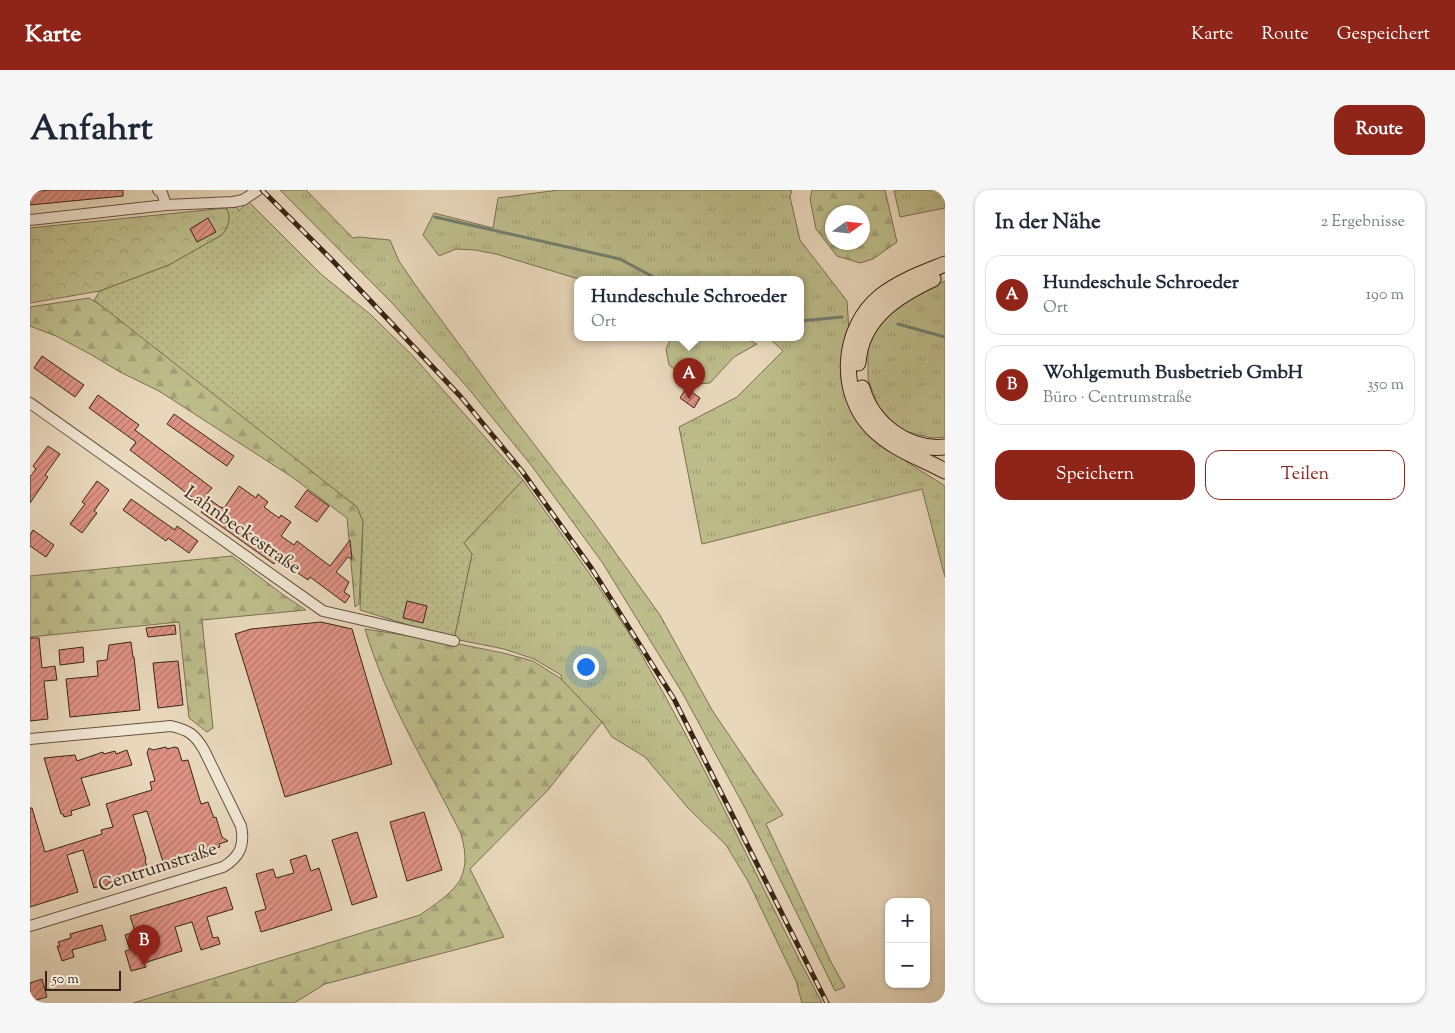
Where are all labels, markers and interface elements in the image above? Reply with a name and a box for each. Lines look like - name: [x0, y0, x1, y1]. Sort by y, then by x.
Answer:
- text: Karte: [25, 18, 82, 52]
- text: Karte: [1191, 22, 1234, 48]
- text: Route: [1262, 22, 1309, 48]
- text: Gespeichert: [1337, 22, 1430, 48]
- text: Anfahrt: [30, 105, 153, 156]
- button: Route: [1334, 105, 1425, 155]
- north arrow: [825, 205, 870, 250]
- text: In der Nähe: [995, 208, 1101, 238]
- text: 2 Ergebnisse: [1321, 211, 1405, 234]
- text: Hundeschule Schroeder: [1043, 270, 1239, 297]
- popup: [574, 276, 804, 341]
- text: Hundeschule Schroeder: [591, 284, 787, 311]
- text: A: [1006, 284, 1019, 307]
- text: 190 m: [1366, 284, 1404, 307]
- text: Ort: [1043, 297, 1068, 320]
- text: Ort: [591, 311, 616, 334]
- pin: A: [673, 358, 705, 399]
- text: Wohlgemuth Busbetrieb GmbH: [1043, 360, 1303, 387]
- text: B: [1007, 374, 1017, 397]
- text: 350 m: [1367, 374, 1404, 397]
- text: Büro · Centrumstraße: [1043, 387, 1192, 410]
- button: Speichern: [995, 450, 1195, 500]
- button: Teilen: [1205, 450, 1405, 500]
- street label: Lahnbeckestraße: [178, 480, 306, 582]
- your location: [573, 654, 599, 680]
- street label: Centrumstraße: [95, 836, 221, 900]
- map controls: [885, 898, 930, 988]
- button: +: [885, 898, 930, 943]
- pin: B: [128, 925, 160, 966]
- button: −: [885, 943, 930, 988]
- scale bar: [45, 968, 121, 991]
- text: 50 m: [52, 970, 79, 990]

